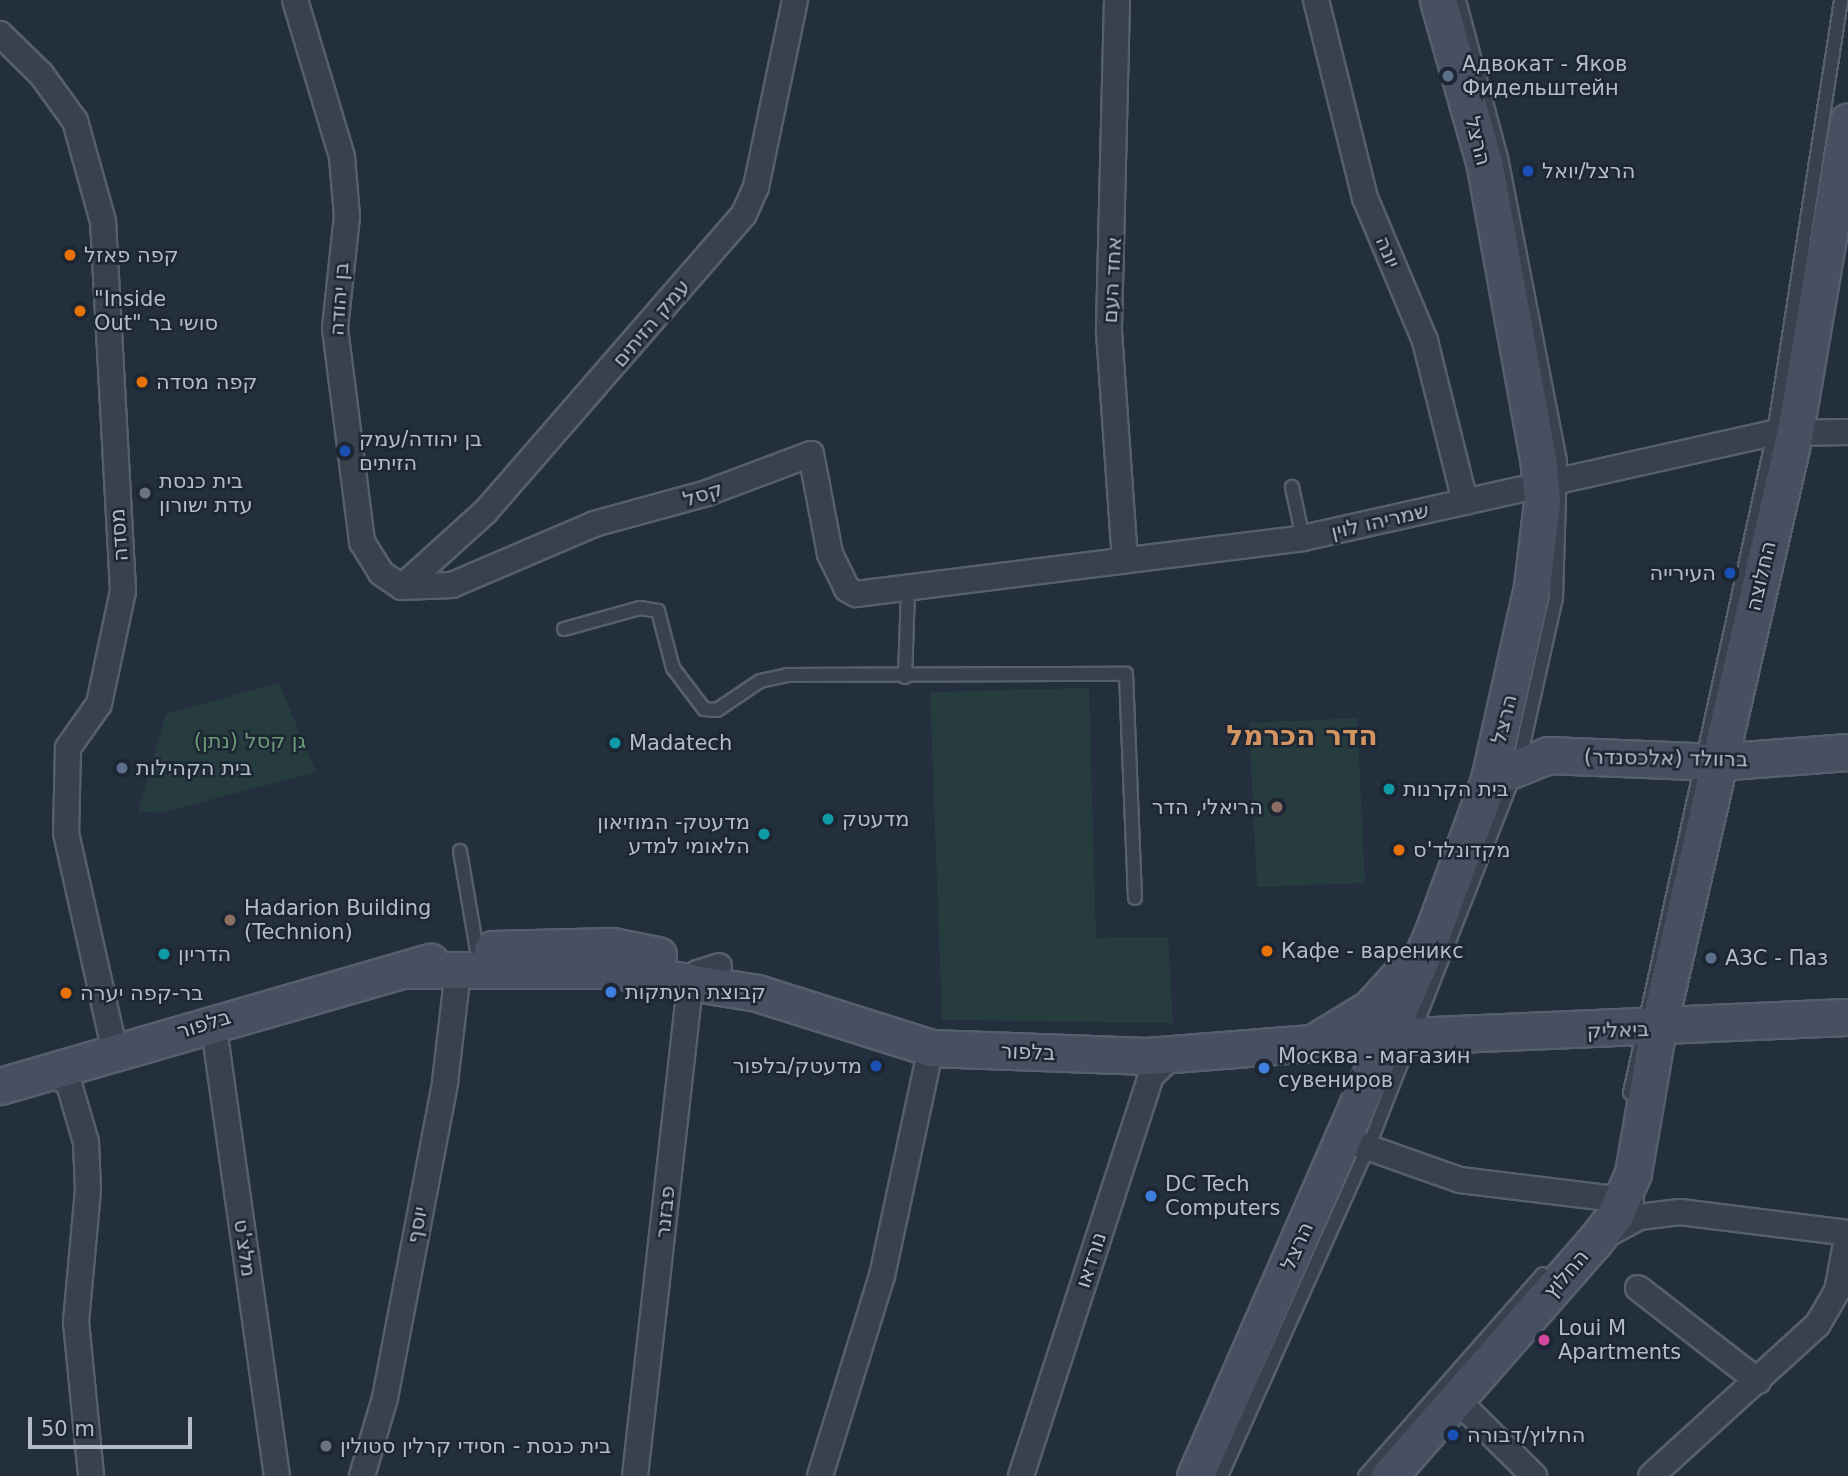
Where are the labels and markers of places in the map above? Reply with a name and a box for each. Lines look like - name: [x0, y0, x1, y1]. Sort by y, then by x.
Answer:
- place label: Адвокат - Яков Фидельштейн: [1462, 51, 1627, 101]
- marker: Адвокат - Яков Фидельштейн: [1440, 68, 1456, 84]
- place label: הרצל/יואל: [1542, 158, 1635, 184]
- marker: הרצל/יואל: [1520, 163, 1536, 179]
- place label: קפה פאזל: [84, 242, 179, 268]
- marker: קפה פאזל: [62, 247, 78, 263]
- place label: "Inside Out" סושי בר: [94, 286, 218, 336]
- marker: "Inside Out" סושי בר: [72, 303, 88, 319]
- place label: קפה מסדה: [156, 369, 257, 395]
- marker: קפה מסדה: [134, 374, 150, 390]
- place label: בן יהודה/עמק הזיתים: [359, 426, 482, 476]
- marker: בן יהודה/עמק הזיתים: [337, 443, 353, 459]
- place label: בית כנסת עדת ישורון: [159, 468, 253, 518]
- marker: בית כנסת עדת ישורון: [137, 485, 153, 501]
- place label: העירייה: [1649, 560, 1716, 586]
- marker: העירייה: [1722, 565, 1738, 581]
- place label: Madatech: [629, 730, 732, 756]
- marker: Madatech: [607, 735, 623, 751]
- place label: בית הקהילות: [136, 755, 252, 781]
- marker: בית הקהילות: [114, 760, 130, 776]
- place label: בית הקרנות: [1403, 776, 1509, 802]
- marker: בית הקרנות: [1381, 781, 1397, 797]
- place label: הריאלי, הדר: [1152, 794, 1263, 820]
- marker: הריאלי, הדר: [1269, 799, 1285, 815]
- place label: מדעטק: [842, 806, 909, 832]
- place label: מדעטק- המוזיאון הלאומי למדע: [597, 809, 750, 859]
- marker: מדעטק: [820, 811, 836, 827]
- marker: מדעטק- המוזיאון הלאומי למדע: [756, 826, 772, 842]
- place label: מקדונלד'ס: [1413, 837, 1511, 863]
- marker: מקדונלד'ס: [1391, 842, 1407, 858]
- place label: Hadarion Building (Technion): [244, 895, 431, 945]
- marker: Hadarion Building (Technion): [222, 912, 238, 928]
- place label: Кафе - вареникс: [1281, 938, 1464, 964]
- place label: הדריון: [178, 941, 231, 967]
- marker: Кафе - вареникс: [1259, 943, 1275, 959]
- place label: АЗС - Паз: [1725, 945, 1828, 971]
- marker: הדריון: [156, 946, 172, 962]
- marker: АЗС - Паз: [1703, 950, 1719, 966]
- place label: קבוצת העתקות: [625, 979, 766, 1005]
- place label: בר-קפה יערה: [80, 980, 203, 1006]
- marker: קבוצת העתקות: [603, 984, 619, 1000]
- marker: בר-קפה יערה: [58, 985, 74, 1001]
- place label: Москва - магазин сувениров: [1278, 1043, 1471, 1093]
- place label: מדעטק/בלפור: [733, 1053, 862, 1079]
- marker: מדעטק/בלפור: [868, 1058, 884, 1074]
- marker: Москва - магазин сувениров: [1256, 1060, 1272, 1076]
- place label: DC Tech Computers: [1165, 1171, 1280, 1221]
- marker: DC Tech Computers: [1143, 1188, 1159, 1204]
- place label: Loui M Apartments: [1558, 1315, 1681, 1365]
- marker: Loui M Apartments: [1536, 1332, 1552, 1348]
- place label: החלוץ/דבורה: [1467, 1422, 1585, 1448]
- marker: החלוץ/דבורה: [1445, 1427, 1461, 1443]
- place label: בית כנסת - חסידי קרלין סטולין: [340, 1433, 611, 1459]
- marker: בית כנסת - חסידי קרלין סטולין: [318, 1438, 334, 1454]

